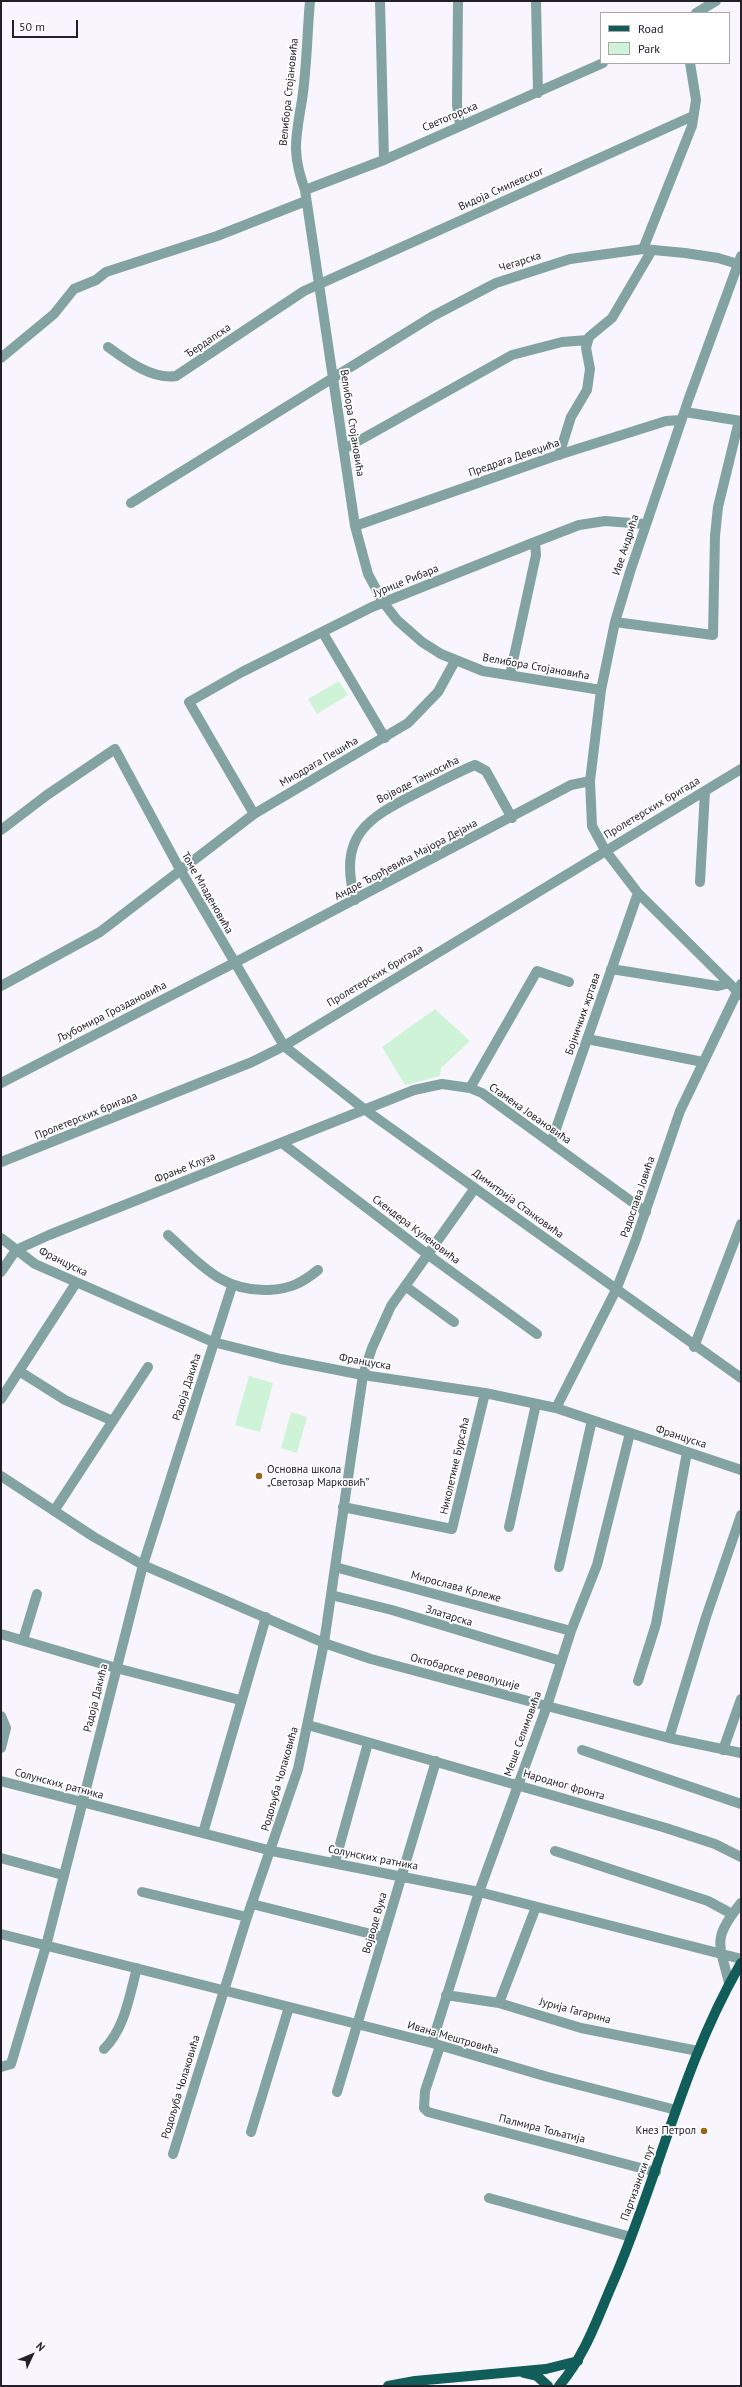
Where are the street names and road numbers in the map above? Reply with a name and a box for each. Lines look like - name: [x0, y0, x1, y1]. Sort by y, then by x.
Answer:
- street label: Велибора Стојановића: [277, 37, 301, 147]
- street label: Светогорска: [420, 99, 480, 135]
- street label: Видоја Смилевског: [456, 164, 546, 214]
- street label: Чегарска: [497, 249, 543, 275]
- street label: Ђердапска: [183, 321, 233, 361]
- street label: Велибора Стојановића: [337, 368, 367, 478]
- street label: Предрага Девеџића: [467, 436, 561, 480]
- street label: Иве Андрића: [610, 513, 642, 577]
- street label: Јурице Рибара: [371, 562, 441, 600]
- street label: Велибора Стојановића: [482, 651, 590, 683]
- street label: Миодрага Пешића: [277, 734, 361, 790]
- street label: Војводе Танкосића: [375, 754, 461, 806]
- street label: Пролетерских бригада: [602, 774, 702, 842]
- street label: Андре Ђорђевића Мајора Дејана: [332, 817, 480, 903]
- street label: Томе Младеновића: [178, 850, 236, 936]
- street label: Пролетерских бригада: [325, 942, 425, 1010]
- street label: Бојничких жртава: [563, 971, 603, 1057]
- street label: Љубомира Гроздановића: [55, 979, 169, 1045]
- street label: Стамена Јовановића: [486, 1081, 574, 1147]
- street label: Пролетерских бригада: [33, 1089, 139, 1143]
- street label: Фрање Клуза: [153, 1150, 217, 1186]
- street label: Радослава Јовића: [618, 1155, 658, 1239]
- street label: Димитрија Станковића: [470, 1166, 566, 1242]
- street label: Скендера Куленовића: [370, 1193, 462, 1267]
- street label: Француска: [36, 1245, 90, 1279]
- street label: Француска: [338, 1351, 392, 1373]
- street label: Радоја Дакића: [170, 1352, 204, 1422]
- street label: Николетине Бурсаћа: [437, 1416, 473, 1516]
- street label: Француска: [654, 1423, 708, 1451]
- street label: Мирослава Крлеже: [409, 1569, 503, 1605]
- street label: Златарска: [424, 1603, 474, 1629]
- street label: Октобарске револуције: [409, 1651, 521, 1693]
- street label: Радоја Дакића: [81, 1662, 111, 1734]
- street label: Меше Селимовића: [501, 1690, 545, 1778]
- street label: Родољуба Чолаковића: [259, 1725, 301, 1833]
- street label: Солунских ратника: [13, 1766, 105, 1802]
- street label: Народног фронта: [522, 1767, 606, 1803]
- street label: Солунских ратника: [327, 1843, 419, 1873]
- street label: Војводе Вука: [360, 1891, 390, 1955]
- street label: Јурија Гагарина: [538, 1995, 612, 2027]
- street label: Ивана Мештровића: [406, 2019, 500, 2057]
- street label: Родољуба Чолаковића: [159, 2033, 203, 2141]
- street label: Палмира Тољатија: [497, 2112, 587, 2146]
- street label: Партизански пут: [618, 2143, 658, 2223]

